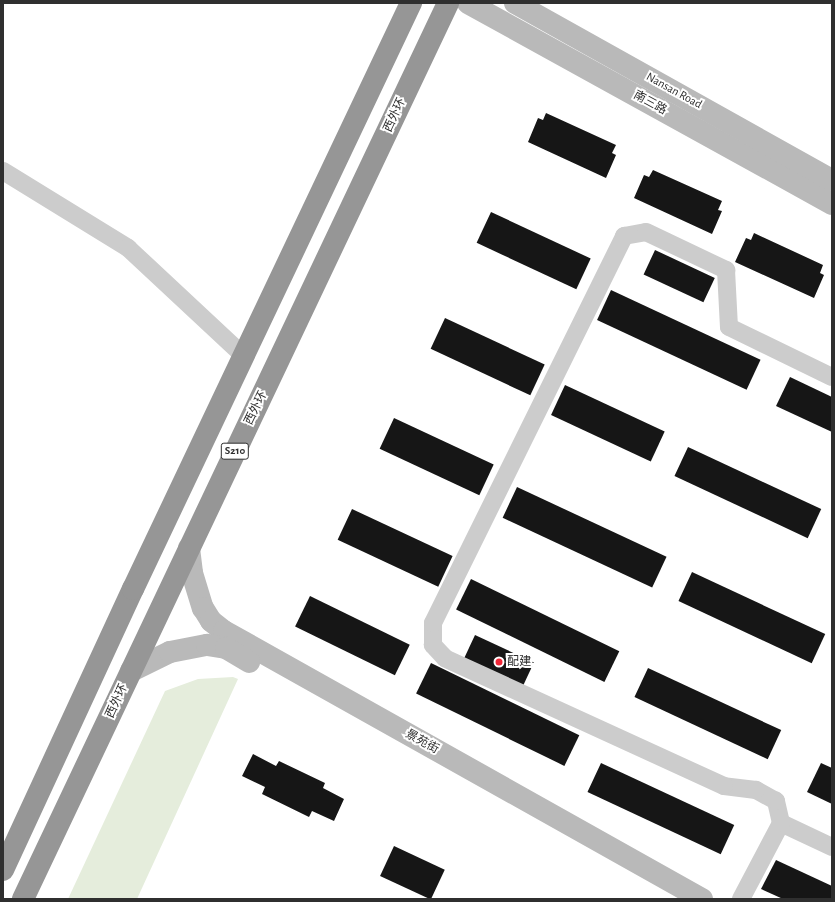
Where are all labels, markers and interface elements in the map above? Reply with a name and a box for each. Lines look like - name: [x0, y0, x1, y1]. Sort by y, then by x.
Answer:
- street label: Nansan Road: [644, 70, 704, 112]
- street label: 南三路: [631, 88, 669, 118]
- street label: 西外环: [381, 96, 409, 134]
- street label: 西外环: [242, 389, 270, 427]
- road number: S210: [220, 442, 250, 460]
- place label: 配建: [507, 655, 531, 669]
- marker: 配建: [494, 657, 504, 667]
- street label: 西外环: [103, 682, 131, 720]
- street label: 景苑街: [403, 727, 441, 757]

